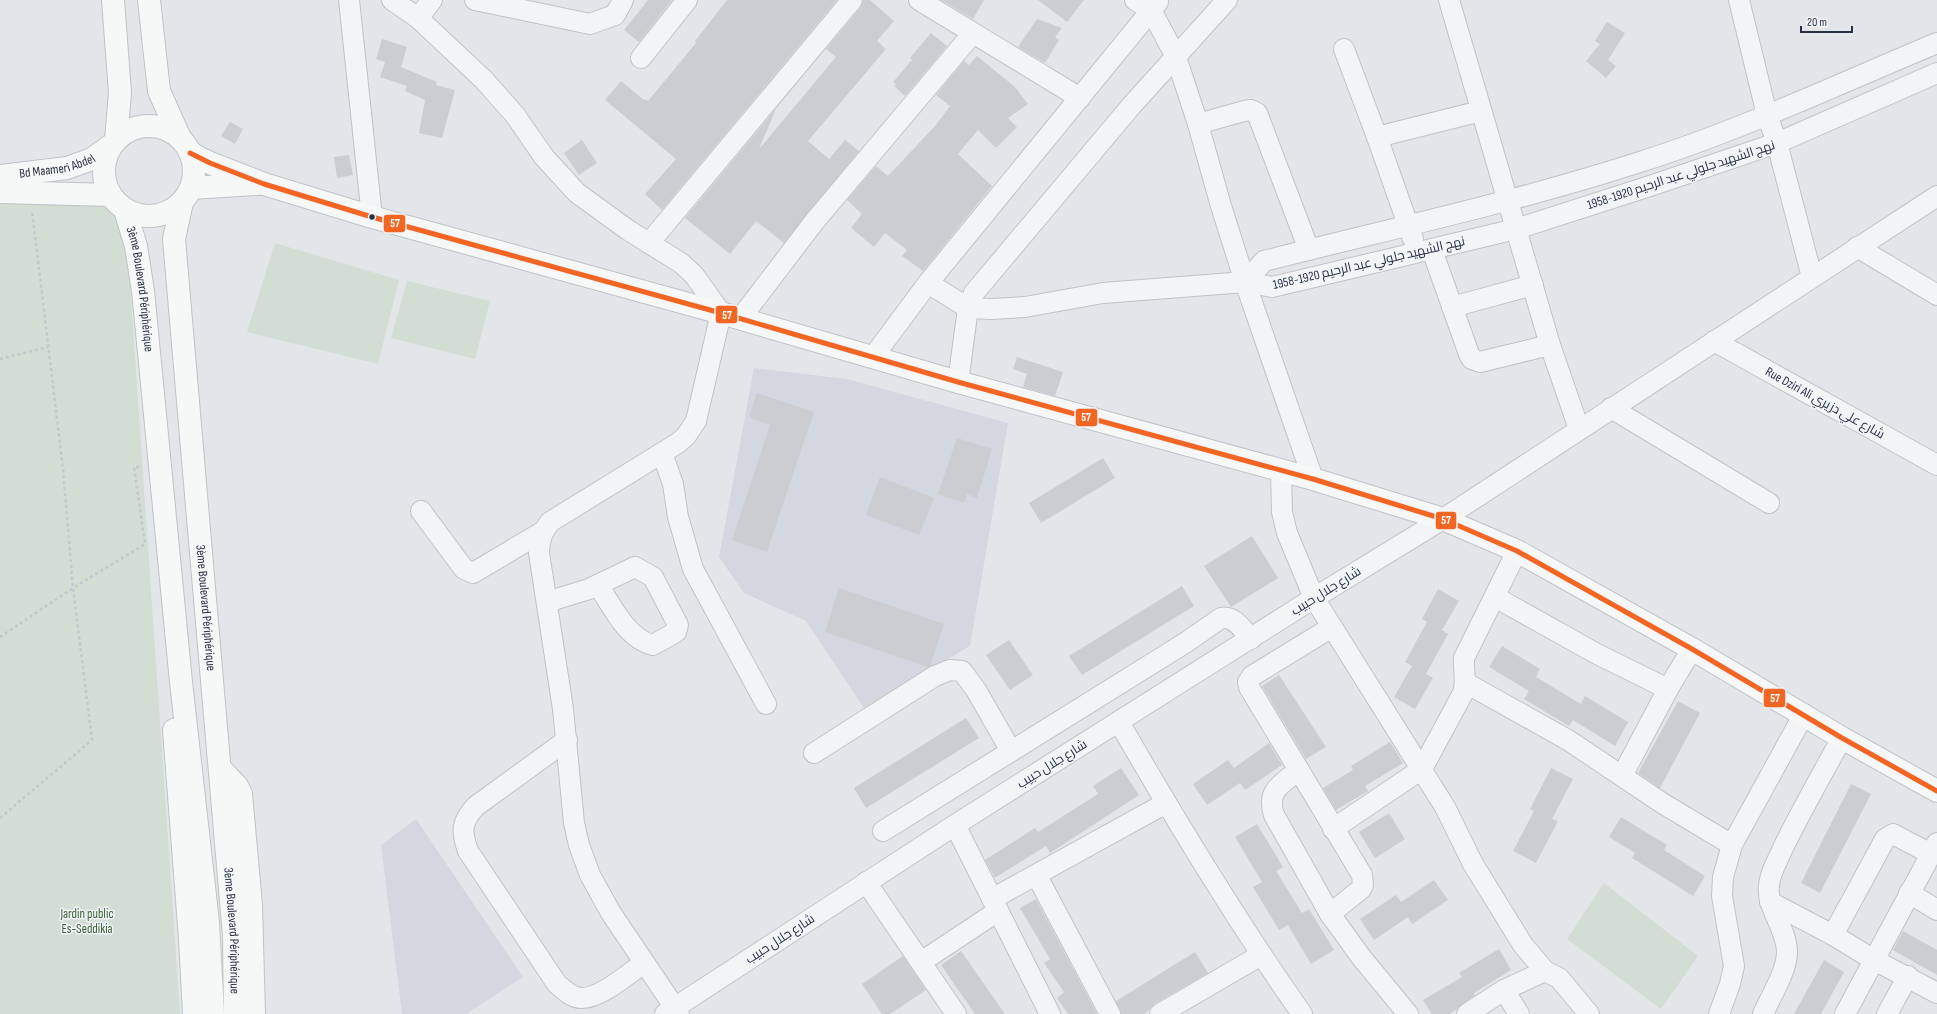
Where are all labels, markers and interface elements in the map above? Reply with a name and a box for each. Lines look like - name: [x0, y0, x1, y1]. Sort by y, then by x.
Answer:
- scale bar: [1801, 8, 1852, 34]
- text: 20 m: [1807, 15, 1827, 30]
- street label: نهج الشهيد جلولي عبد الرحيم 1920-1958: [1585, 137, 1778, 215]
- street label: Bd Maameri Abdel: [18, 151, 99, 182]
- unlabelled marker: [367, 212, 377, 222]
- line badge: 57: [383, 214, 406, 233]
- text: 57: [390, 217, 400, 230]
- street label: 3ème Boulevard Périphérique: [122, 224, 157, 353]
- street label: نهج الشهيد جلولي عبد الرحيم 1920-1958: [1271, 233, 1467, 295]
- line badge: 57: [715, 305, 738, 324]
- text: 57: [722, 309, 732, 322]
- street label: Rue Dziri Ali شارع علي دزيري: [1762, 364, 1887, 444]
- line badge: 57: [1075, 408, 1098, 427]
- text: 57: [1081, 411, 1091, 424]
- line badge: 57: [1435, 511, 1457, 530]
- text: 57: [1441, 514, 1451, 527]
- street label: 3ème Boulevard Périphérique: [192, 544, 219, 672]
- street label: شارع جلال حبيب: [1288, 563, 1364, 619]
- line badge: 57: [1763, 688, 1786, 708]
- text: 57: [1770, 692, 1780, 705]
- street label: شارع جلال حبيب: [1014, 736, 1090, 792]
- street label: 3ème Boulevard Périphérique: [220, 867, 243, 994]
- park label: Jardin public Es-Seddikia: [59, 906, 114, 937]
- street label: شارع جلال حبيب: [742, 911, 818, 967]

